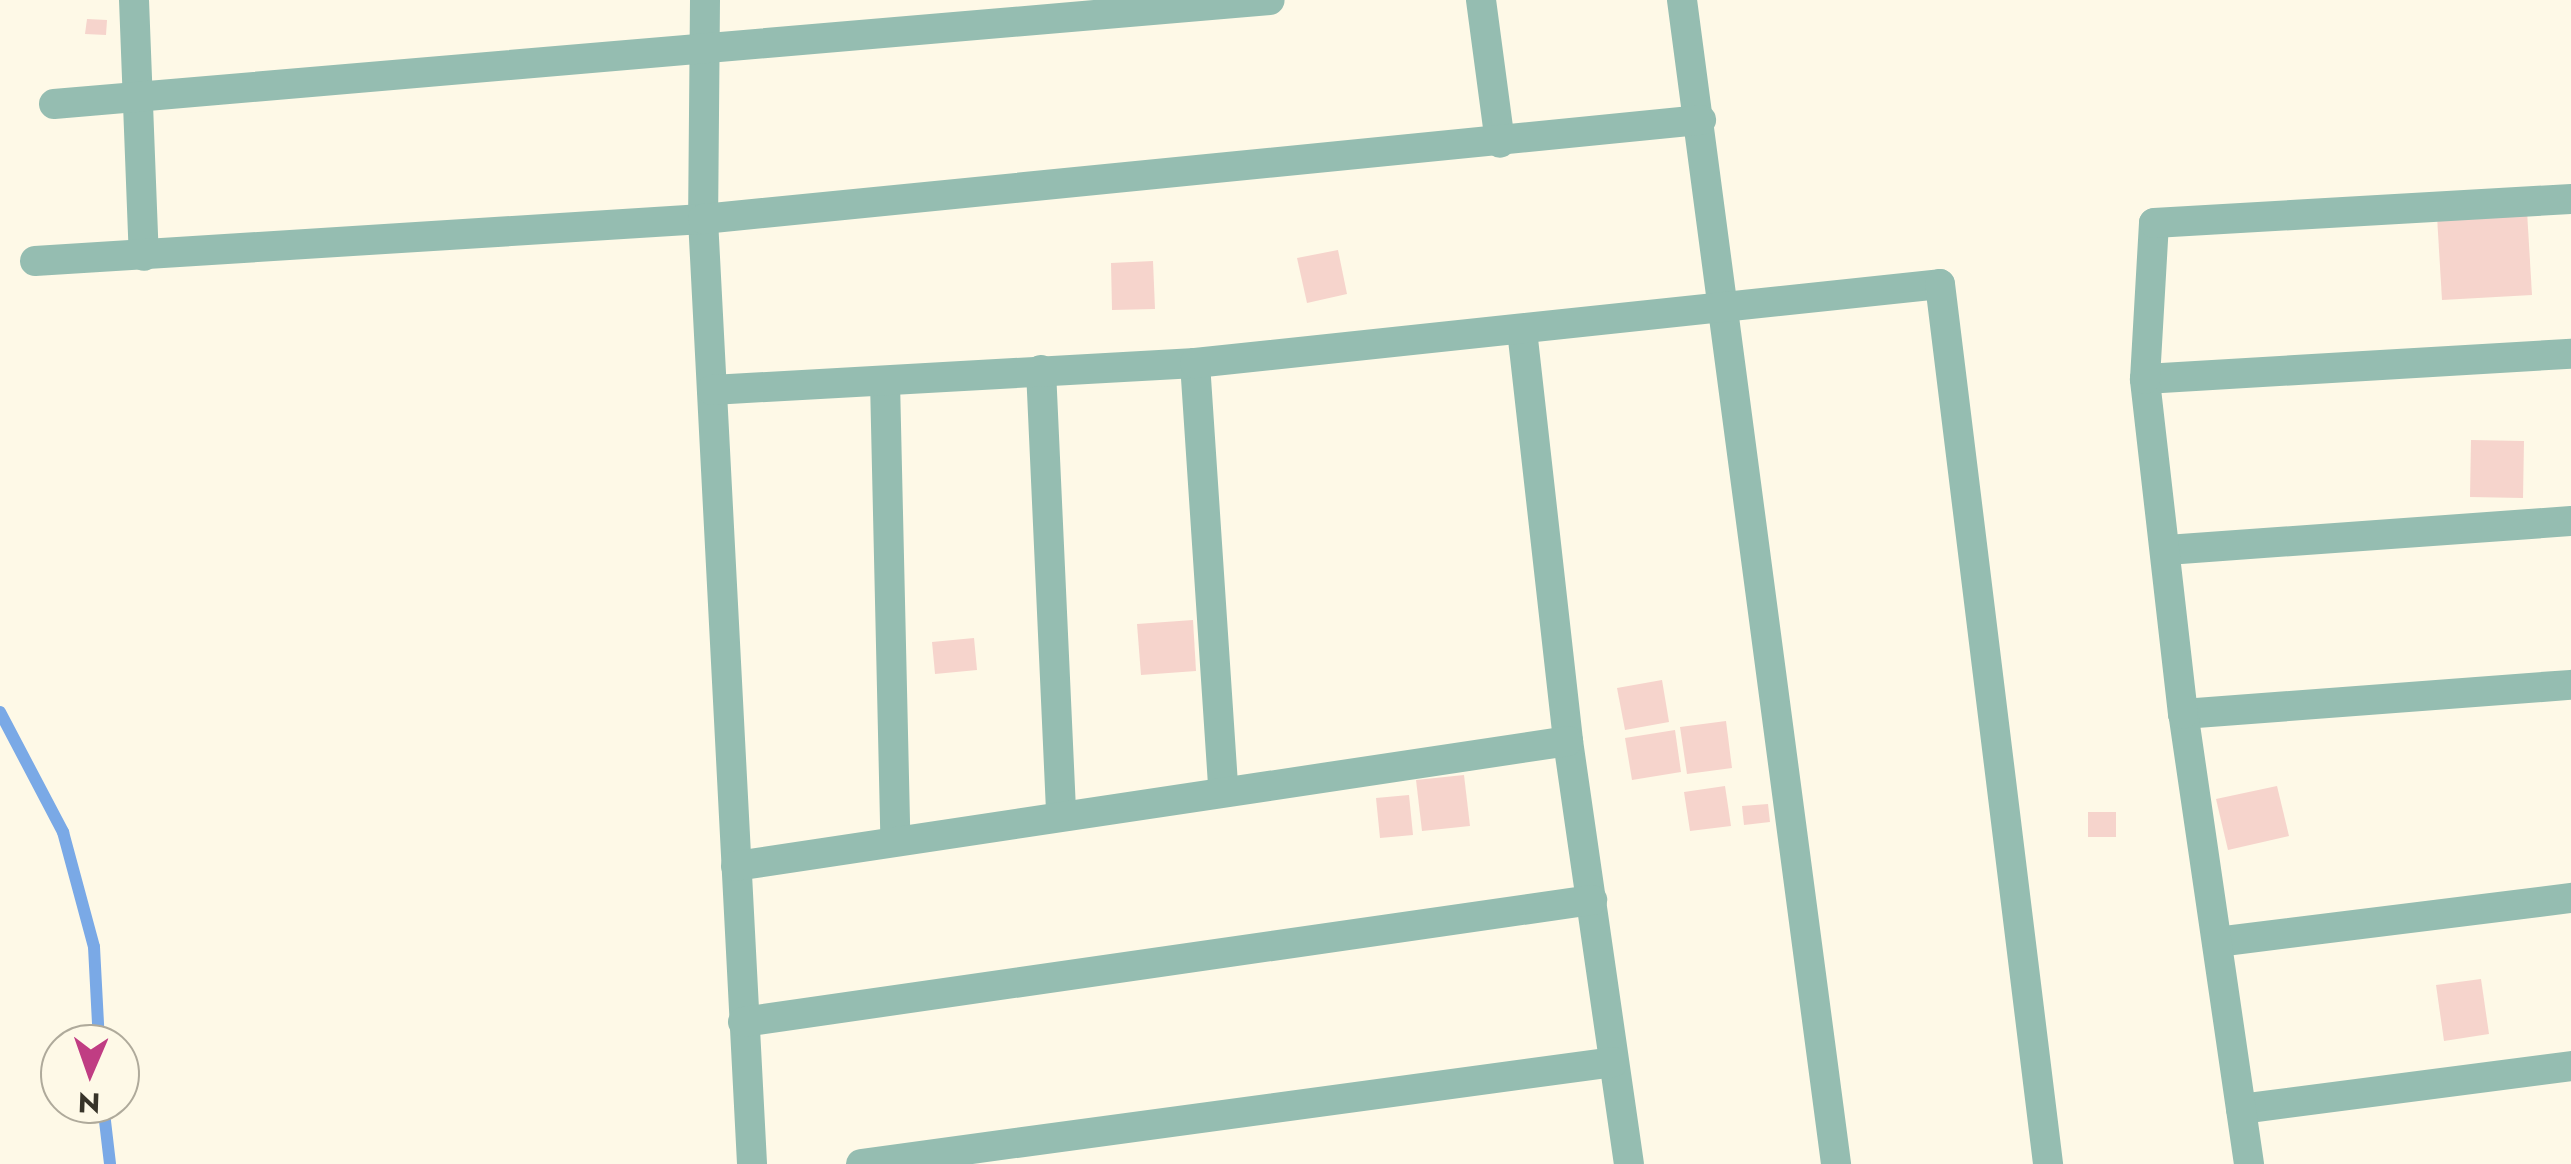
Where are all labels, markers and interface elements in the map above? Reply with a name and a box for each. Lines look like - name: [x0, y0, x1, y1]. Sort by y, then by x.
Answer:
- north arrow: [40, 1024, 140, 1124]
- text: N: [77, 1082, 101, 1123]

